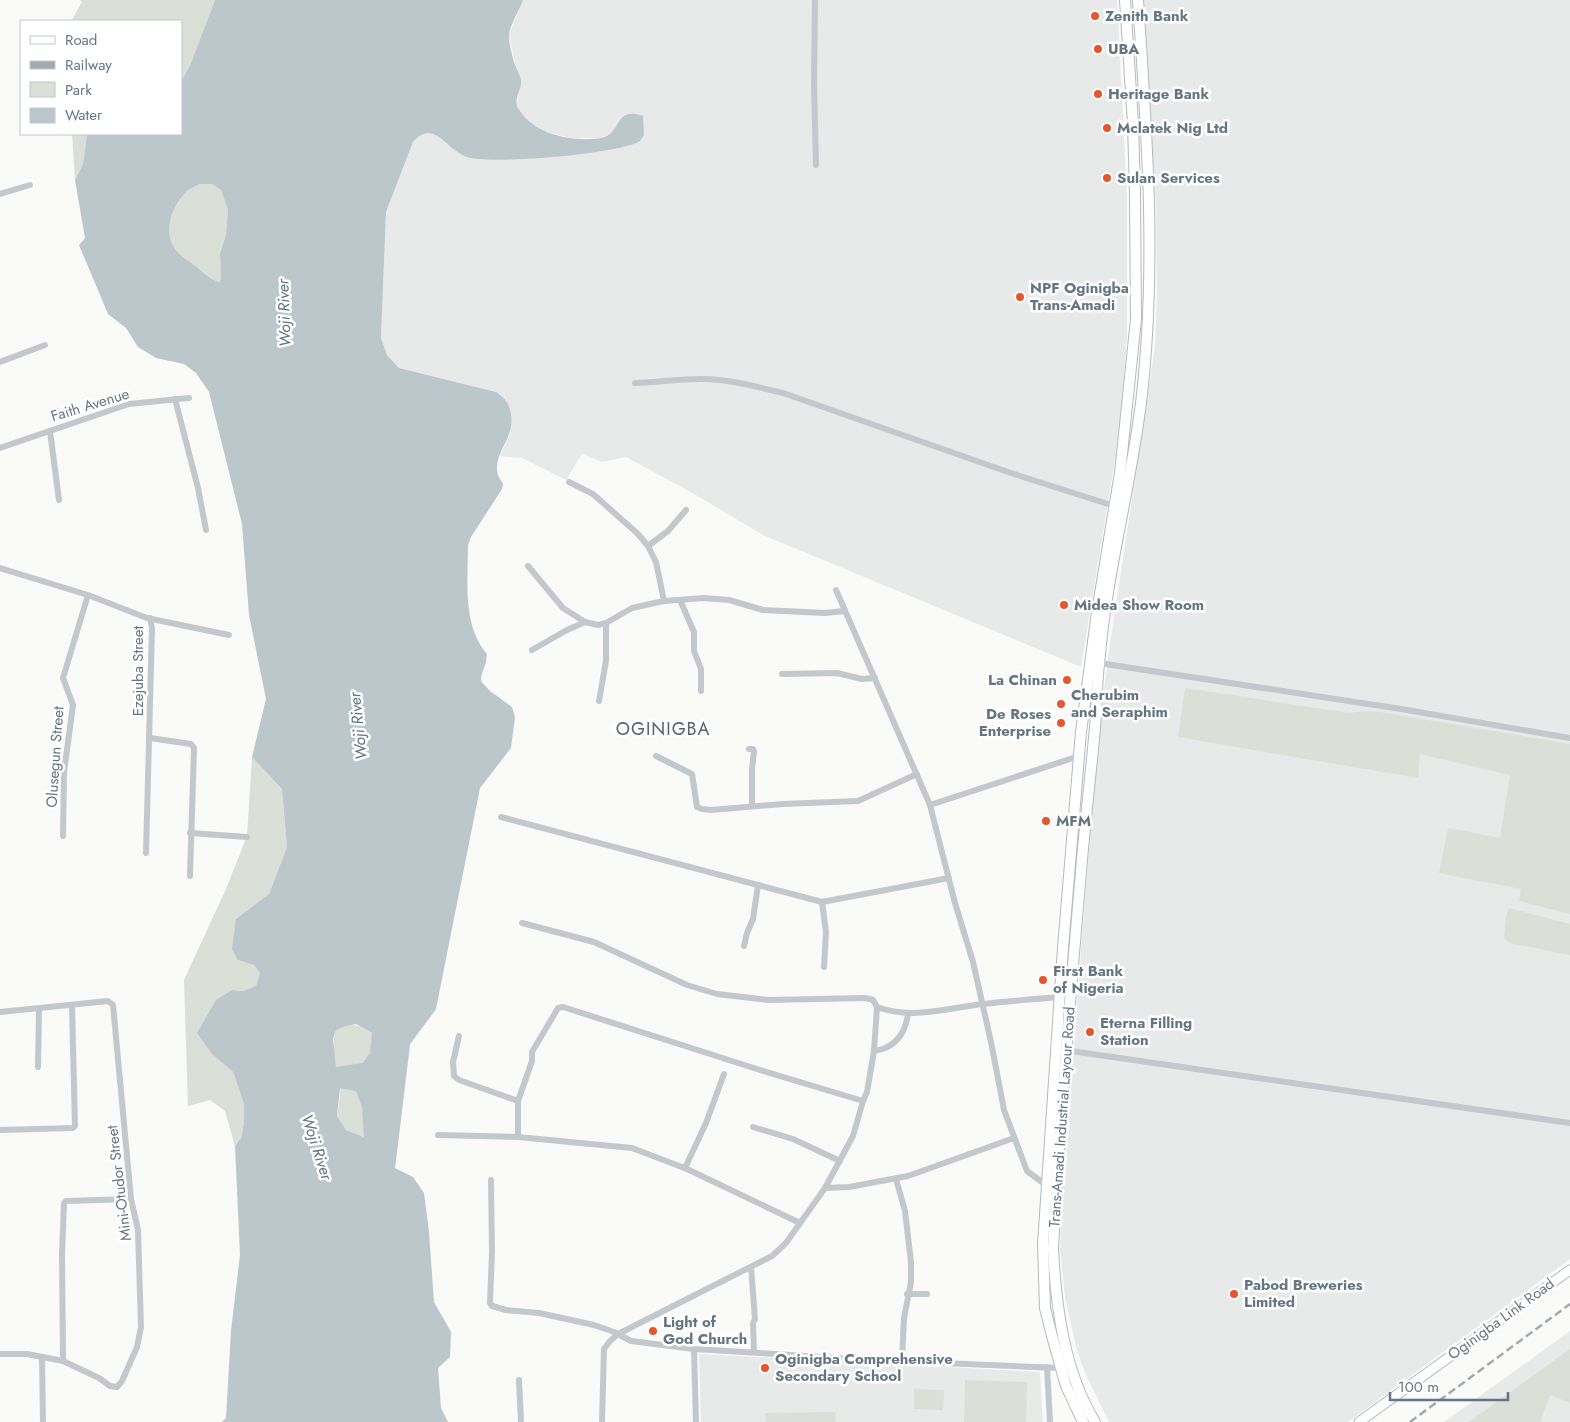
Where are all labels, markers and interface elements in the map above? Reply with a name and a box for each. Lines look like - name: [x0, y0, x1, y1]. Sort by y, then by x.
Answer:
- place label: Zenith Bank: [1105, 5, 1189, 27]
- marker: Zenith Bank: [1089, 10, 1101, 22]
- legend: [20, 20, 182, 135]
- text: Road: [65, 29, 97, 51]
- place label: UBA: [1108, 38, 1140, 60]
- marker: UBA: [1092, 43, 1104, 55]
- text: Railway: [65, 54, 112, 76]
- text: Park: [65, 79, 92, 101]
- place label: Heritage Bank: [1108, 83, 1209, 105]
- marker: Heritage Bank: [1092, 88, 1104, 100]
- text: Water: [65, 104, 103, 126]
- place label: Mclatek Nig Ltd: [1117, 117, 1228, 139]
- marker: Mclatek Nig Ltd: [1101, 122, 1113, 134]
- place label: Sulan Services: [1117, 167, 1220, 189]
- marker: Sulan Services: [1101, 172, 1113, 184]
- water label: Woji River: [271, 277, 297, 347]
- place label: NPF Oginigba Trans-Amadi: [1030, 277, 1129, 316]
- marker: NPF Oginigba Trans-Amadi: [1014, 291, 1026, 303]
- street label: Faith Avenue: [48, 383, 132, 427]
- place label: Midea Show Room: [1074, 594, 1204, 616]
- marker: Midea Show Room: [1058, 599, 1070, 611]
- street label: Ezejuba Street: [127, 625, 149, 716]
- place label: La Chinan: [988, 669, 1057, 691]
- marker: La Chinan: [1061, 674, 1073, 686]
- place label: Cherubim and Seraphim: [1071, 684, 1168, 723]
- water label: Woji River: [343, 689, 373, 761]
- marker: Cherubim and Seraphim: [1055, 698, 1067, 710]
- place label: De Roses Enterprise: [979, 703, 1051, 742]
- street label: Olusegun Street: [40, 705, 70, 808]
- district label: OGINIGBA: [616, 716, 710, 742]
- marker: De Roses Enterprise: [1055, 717, 1067, 729]
- place label: MFM: [1056, 810, 1091, 832]
- marker: MFM: [1040, 815, 1052, 827]
- place label: First Bank of Nigeria: [1053, 960, 1124, 999]
- marker: First Bank of Nigeria: [1037, 974, 1049, 986]
- street label: Trans-Amadi Industrial Layour Road: [1043, 1006, 1081, 1228]
- place label: Eterna Filling Station: [1100, 1012, 1192, 1051]
- marker: Eterna Filling Station: [1084, 1026, 1096, 1038]
- water label: Woji River: [296, 1111, 339, 1184]
- street label: Mini-Otudor Street: [101, 1123, 137, 1242]
- street label: Oginigba Link Road: [1443, 1273, 1559, 1365]
- place label: Pabod Breweries Limited: [1244, 1274, 1363, 1313]
- marker: Pabod Breweries Limited: [1228, 1288, 1240, 1300]
- place label: Light of God Church: [663, 1311, 747, 1350]
- marker: Light of God Church: [647, 1325, 659, 1337]
- place label: Oginigba Comprehensive Secondary School: [775, 1348, 953, 1387]
- marker: Oginigba Comprehensive Secondary School: [759, 1362, 771, 1374]
- scale bar: [1390, 1370, 1508, 1402]
- text: 100 m: [1398, 1376, 1439, 1398]

